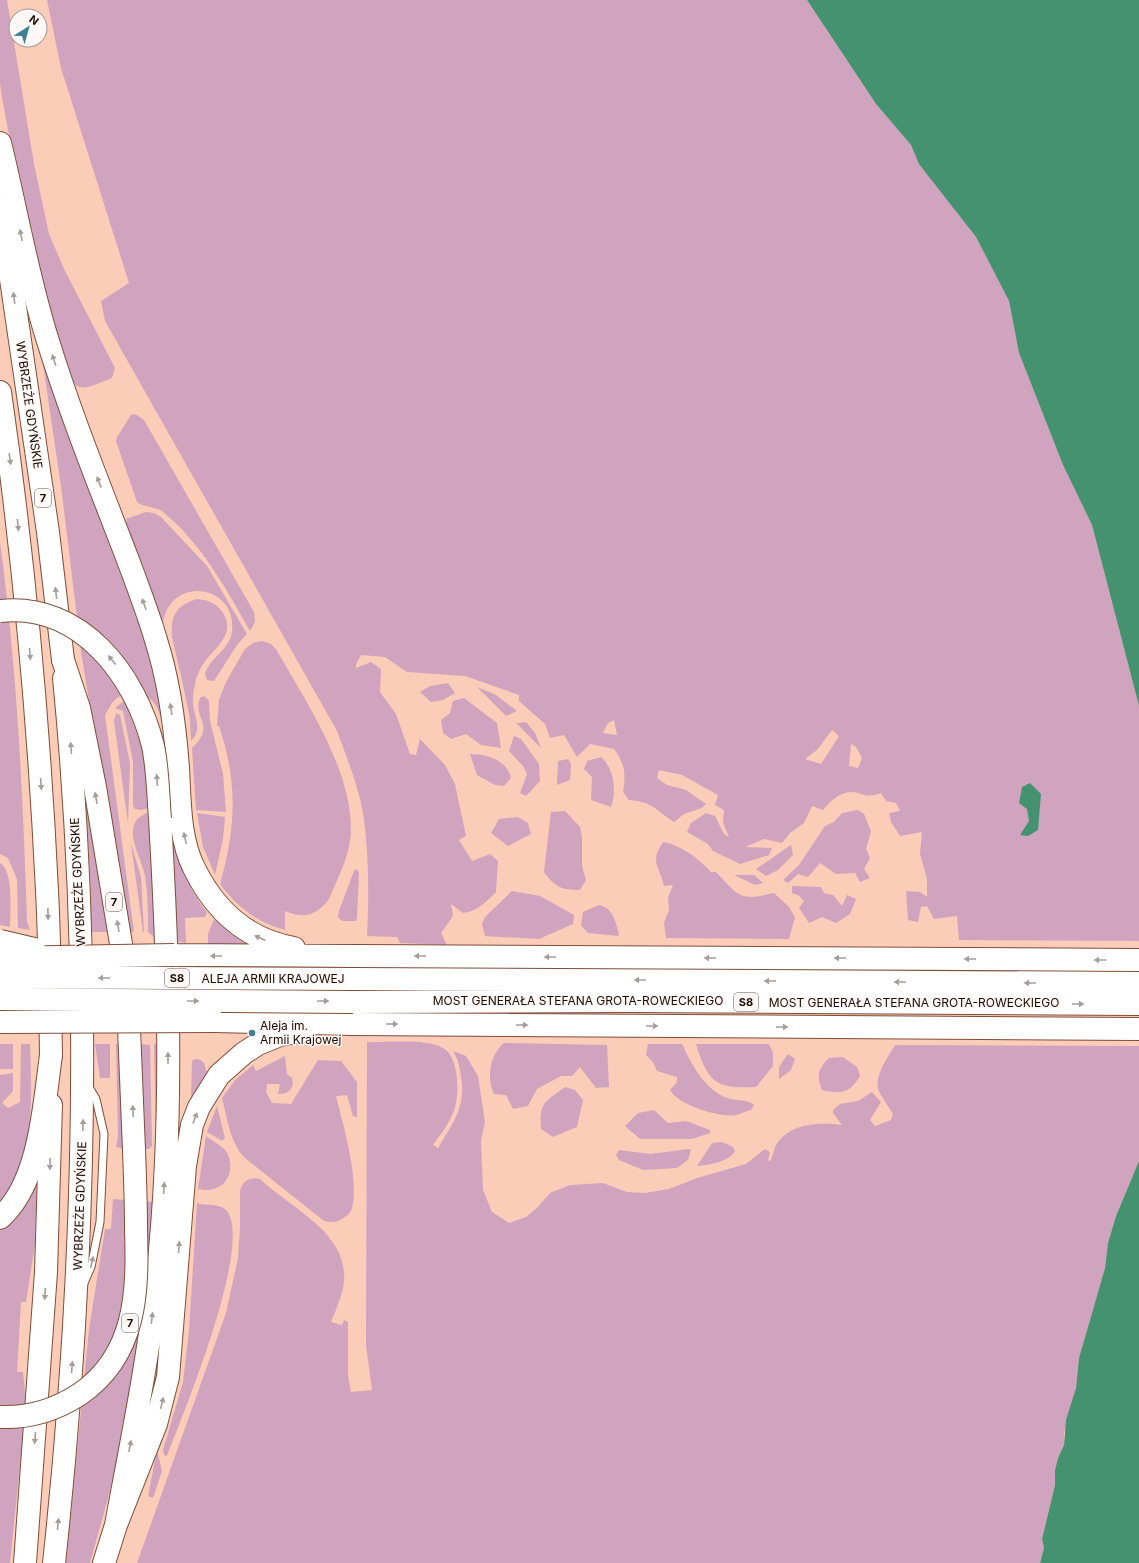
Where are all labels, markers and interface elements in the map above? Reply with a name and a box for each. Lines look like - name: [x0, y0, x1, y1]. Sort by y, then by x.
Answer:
- north arrow: [8, 8, 48, 48]
- text: N: [26, 12, 42, 28]
- one-way arrow: [17, 229, 23, 241]
- one-way arrow: [11, 291, 17, 304]
- street label: WYBRZEŻE GDYŃSKIE: [13, 340, 46, 470]
- one-way arrow: [51, 354, 57, 366]
- one-way arrow: [7, 453, 13, 465]
- one-way arrow: [95, 476, 101, 488]
- road number: 7: [35, 489, 51, 507]
- one-way arrow: [14, 519, 21, 531]
- one-way arrow: [52, 587, 59, 599]
- one-way arrow: [141, 598, 147, 610]
- one-way arrow: [27, 648, 34, 660]
- one-way arrow: [107, 655, 116, 666]
- one-way arrow: [168, 703, 174, 715]
- one-way arrow: [67, 742, 74, 754]
- one-way arrow: [154, 774, 161, 786]
- one-way arrow: [38, 778, 45, 790]
- one-way arrow: [93, 791, 99, 804]
- street label: WYBRZEŻE GDYŃSKIE: [67, 817, 88, 947]
- one-way arrow: [181, 832, 187, 844]
- road number: 7: [106, 893, 122, 911]
- one-way arrow: [45, 908, 51, 921]
- one-way arrow: [115, 920, 121, 932]
- one-way arrow: [255, 935, 266, 941]
- one-way arrow: [209, 953, 222, 959]
- one-way arrow: [413, 953, 426, 959]
- one-way arrow: [543, 954, 556, 960]
- one-way arrow: [703, 955, 716, 961]
- one-way arrow: [833, 955, 846, 961]
- one-way arrow: [963, 956, 976, 962]
- one-way arrow: [1093, 957, 1106, 963]
- road number: S8: [165, 969, 189, 987]
- street label: ALEJA ARMII KRAJOWEJ: [201, 971, 345, 986]
- one-way arrow: [97, 975, 110, 981]
- one-way arrow: [633, 977, 646, 983]
- one-way arrow: [763, 978, 776, 984]
- one-way arrow: [893, 979, 906, 985]
- one-way arrow: [1024, 979, 1036, 986]
- street label: MOST GENERAŁA STEFANA GROTA-ROWECKIEGO: [433, 993, 723, 1008]
- road number: S8: [734, 993, 758, 1011]
- street label: MOST GENERAŁA STEFANA GROTA-ROWECKIEGO: [769, 995, 1059, 1010]
- one-way arrow: [187, 997, 199, 1004]
- one-way arrow: [317, 998, 330, 1004]
- one-way arrow: [1072, 1001, 1085, 1007]
- place label: Aleja im. Armii Krajowej: [260, 1018, 341, 1047]
- one-way arrow: [386, 1021, 399, 1027]
- one-way arrow: [516, 1022, 529, 1028]
- one-way arrow: [646, 1023, 659, 1029]
- one-way arrow: [776, 1024, 789, 1030]
- marker: Aleja im. Armii Krajowej: [247, 1028, 257, 1038]
- one-way arrow: [165, 1051, 171, 1064]
- one-way arrow: [129, 1105, 136, 1117]
- one-way arrow: [192, 1112, 198, 1124]
- one-way arrow: [79, 1119, 86, 1131]
- street label: WYBRZEŻE GDYŃSKIE: [70, 1141, 89, 1271]
- one-way arrow: [47, 1158, 53, 1171]
- one-way arrow: [160, 1182, 167, 1194]
- one-way arrow: [176, 1241, 183, 1253]
- one-way arrow: [89, 1256, 95, 1268]
- one-way arrow: [41, 1288, 48, 1300]
- one-way arrow: [149, 1312, 155, 1324]
- road number: 7: [122, 1314, 138, 1332]
- one-way arrow: [69, 1361, 76, 1373]
- one-way arrow: [160, 1396, 166, 1409]
- one-way arrow: [31, 1432, 38, 1444]
- one-way arrow: [128, 1440, 134, 1452]
- one-way arrow: [55, 1518, 62, 1530]

